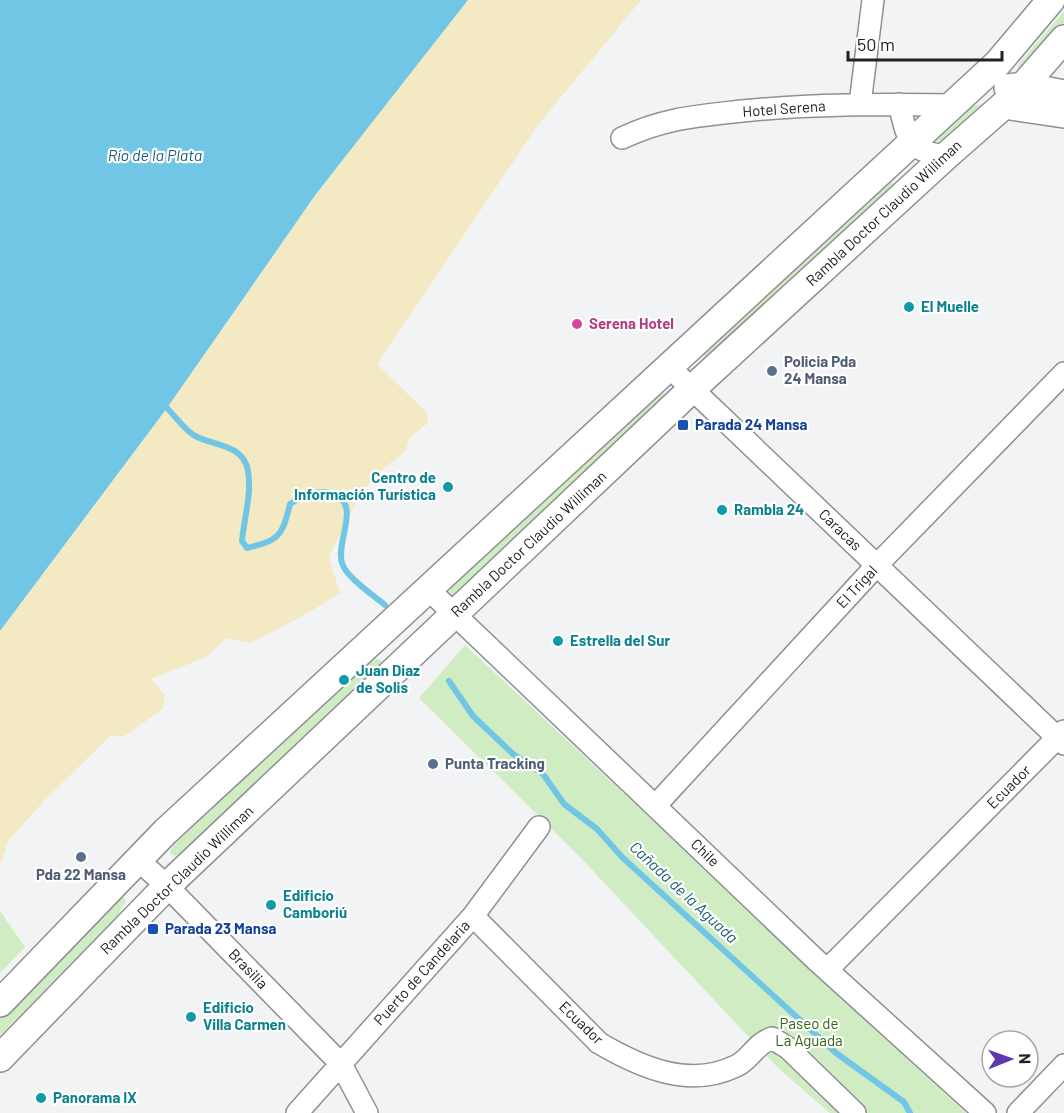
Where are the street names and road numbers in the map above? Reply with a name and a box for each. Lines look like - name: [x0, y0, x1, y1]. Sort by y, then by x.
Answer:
- street label: Hotel Serena: [742, 96, 826, 120]
- street label: Rambla Doctor Claudio Williman: [802, 135, 965, 289]
- street label: Rambla Doctor Claudio Williman: [447, 466, 610, 620]
- street label: Caracas: [816, 505, 866, 554]
- street label: El Trigal: [832, 561, 880, 611]
- street label: Ecuador: [983, 760, 1034, 812]
- street label: Rambla Doctor Claudio Williman: [96, 801, 257, 957]
- street label: Chile: [688, 835, 724, 870]
- street label: Puerto de Candelaria: [369, 916, 473, 1029]
- street label: Brasilia: [225, 945, 272, 992]
- street label: Ecuador: [556, 997, 608, 1048]

